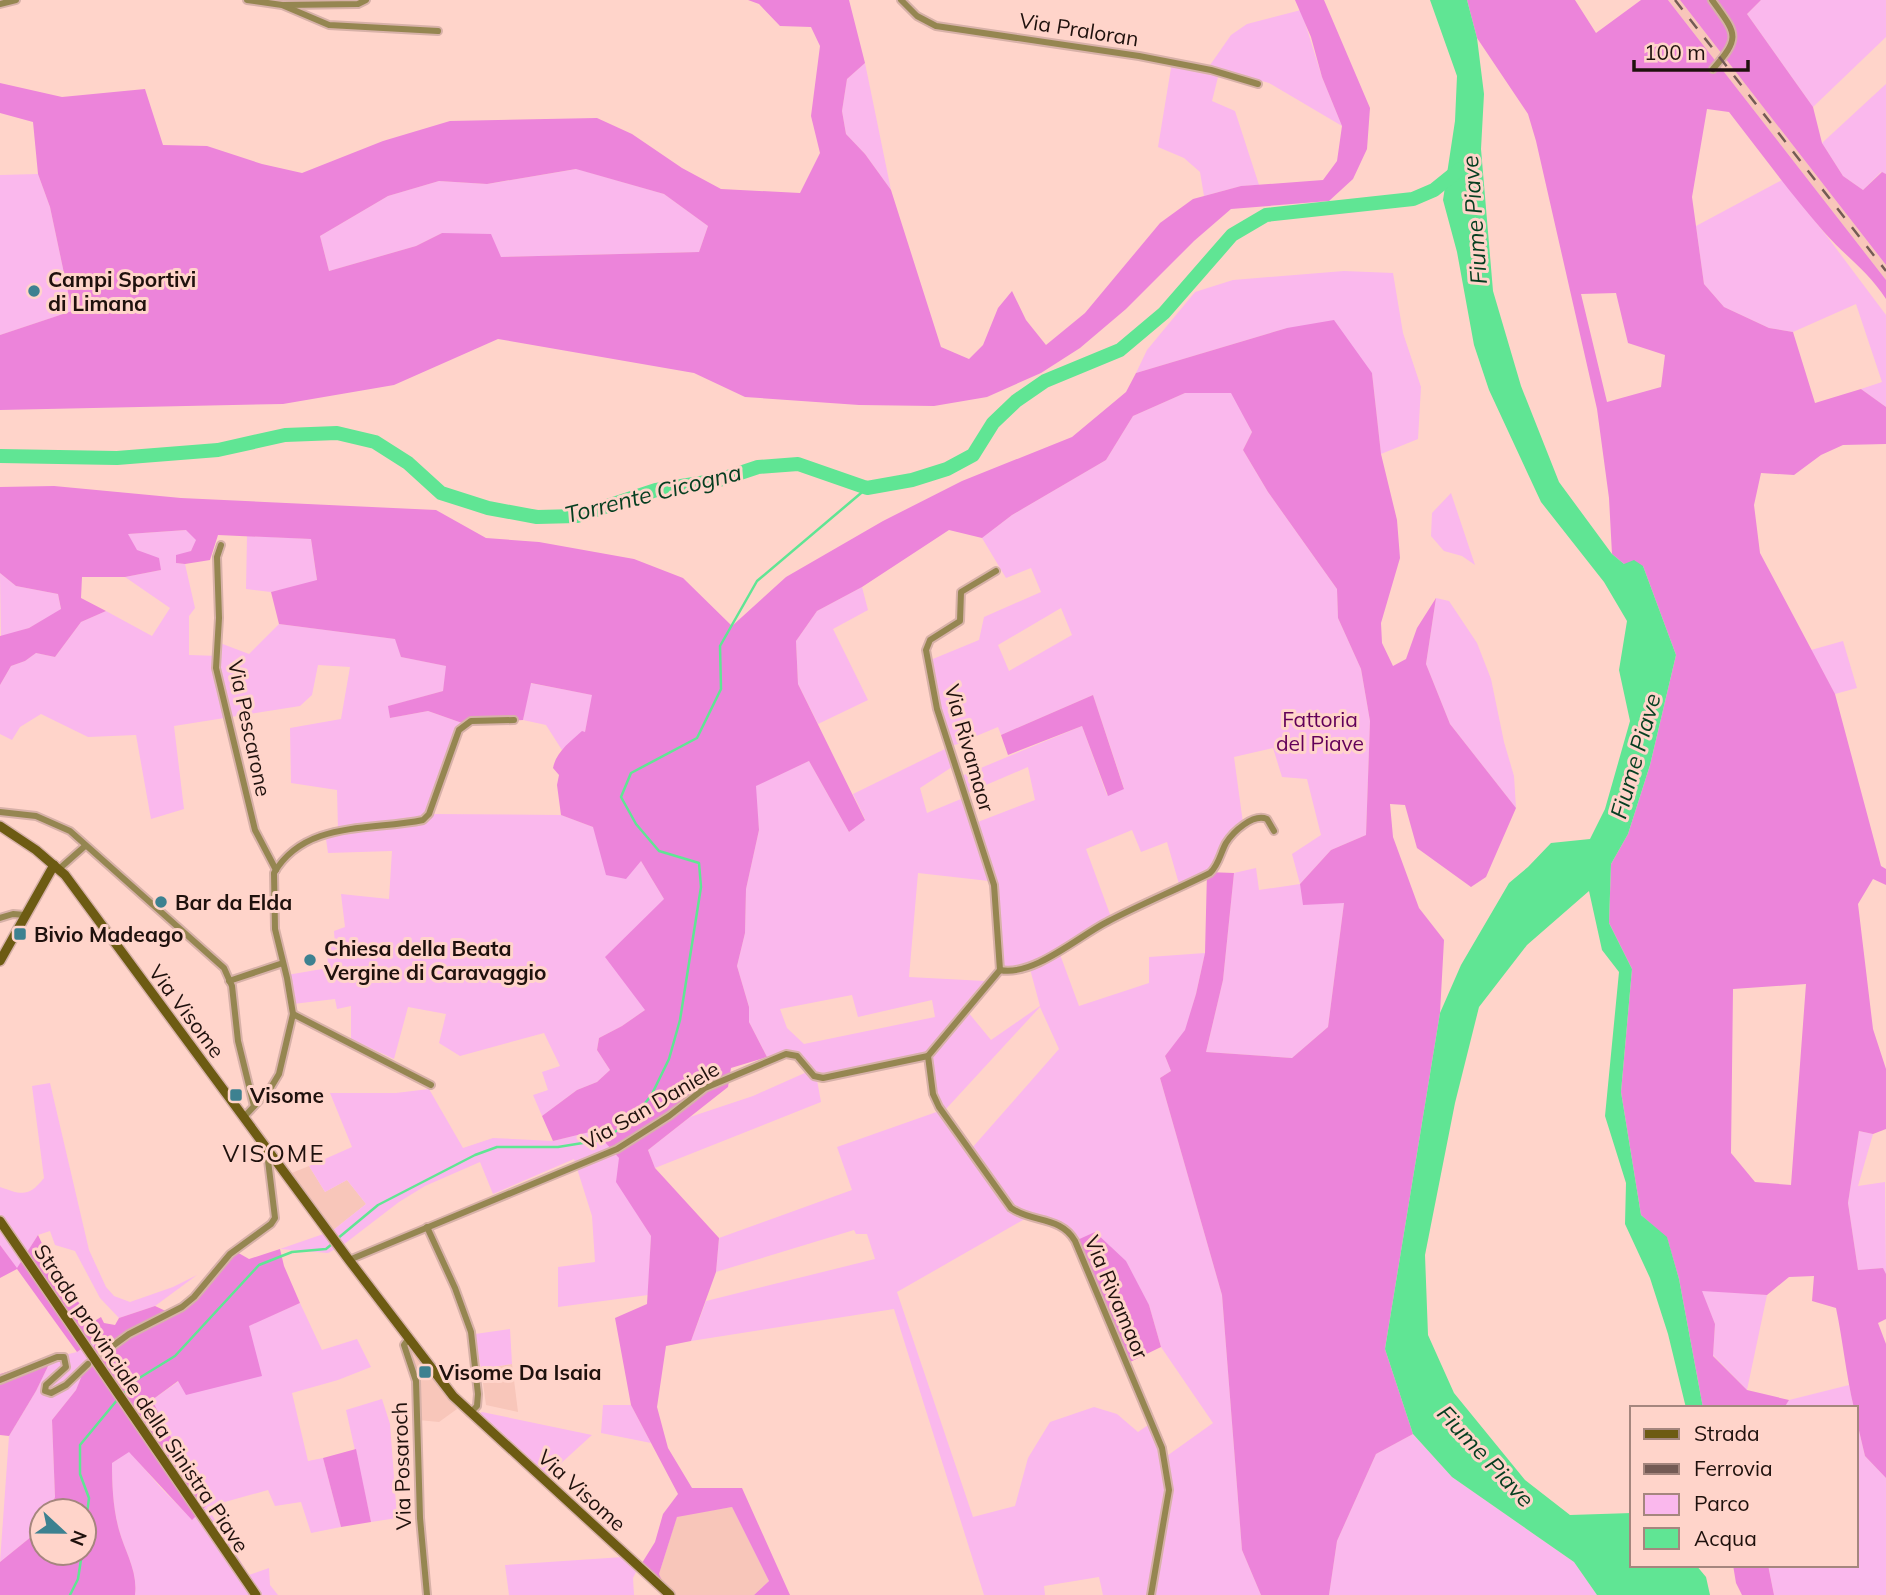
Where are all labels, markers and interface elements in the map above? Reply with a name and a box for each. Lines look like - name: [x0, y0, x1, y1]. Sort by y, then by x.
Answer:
- street label: Via Praloran: [1017, 7, 1141, 51]
- scale bar: [1634, 28, 1748, 72]
- text: 100 m: [1644, 39, 1706, 65]
- water label: Fiume Piave: [1455, 155, 1493, 285]
- place label: Campi Sportivi di Limana: [48, 266, 196, 316]
- marker: Campi Sportivi di Limana: [26, 283, 42, 299]
- water label: Torrente Cicogna: [562, 457, 744, 529]
- street label: Via Pescarone: [223, 657, 277, 799]
- street label: Via Rivamaor: [939, 681, 1001, 815]
- water label: Fiume Piave: [1603, 690, 1667, 822]
- park label: Fattoria del Piave: [1276, 706, 1364, 756]
- place label: Bar da Elda: [175, 889, 292, 915]
- marker: Bar da Elda: [153, 894, 169, 910]
- place label: Bivio Madeago: [34, 921, 183, 947]
- marker: Bivio Madeago: [12, 926, 28, 942]
- place label: Chiesa della Beata Vergine di Caravaggio: [323, 935, 547, 985]
- marker: Chiesa della Beata Vergine di Caravaggio: [302, 952, 318, 968]
- street label: Via Visome: [144, 959, 230, 1063]
- street label: Via San Daniele: [577, 1055, 723, 1155]
- place label: Visome: [249, 1082, 324, 1108]
- marker: Visome: [228, 1087, 244, 1103]
- district label: VISOME: [222, 1138, 326, 1168]
- street label: Via Rivamaor: [1079, 1231, 1155, 1363]
- street label: Strada provinciale della Sinistra Piave: [29, 1239, 255, 1557]
- place label: Visome Da Isaia: [438, 1359, 602, 1385]
- marker: Visome Da Isaia: [417, 1364, 433, 1380]
- water label: Fiume Piave: [1431, 1399, 1541, 1513]
- street label: Via Posaroch: [386, 1402, 416, 1530]
- legend: [1630, 1406, 1858, 1567]
- text: Strada: [1694, 1420, 1760, 1446]
- street label: Via Visome: [533, 1444, 631, 1536]
- text: Ferrovia: [1694, 1455, 1773, 1481]
- text: Parco: [1694, 1490, 1749, 1516]
- north arrow: [28, 1497, 98, 1567]
- text: Acqua: [1694, 1525, 1757, 1551]
- text: N: [65, 1527, 93, 1550]

